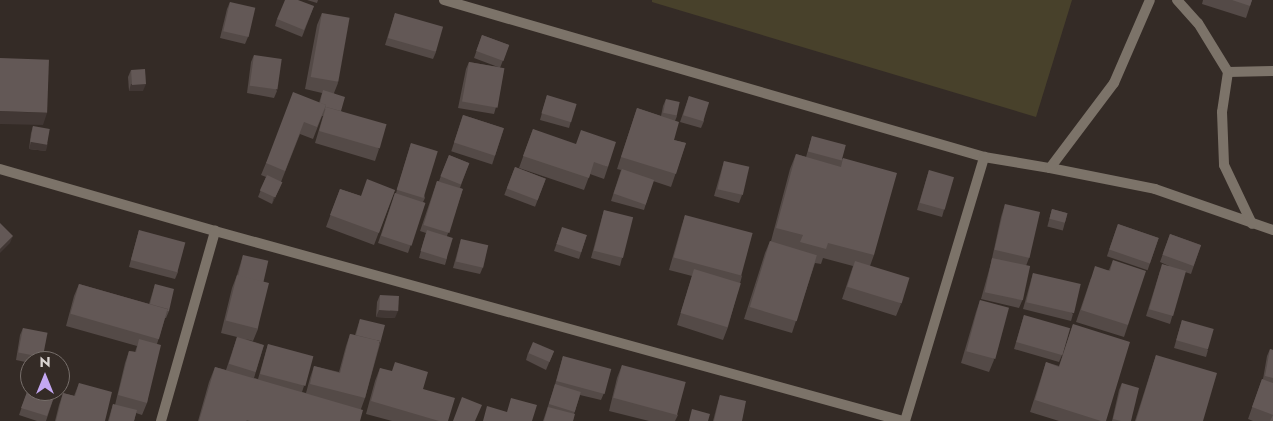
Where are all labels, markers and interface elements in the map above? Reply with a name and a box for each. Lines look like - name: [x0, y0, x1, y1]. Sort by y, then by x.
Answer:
- north arrow: [20, 351, 70, 401]
- text: N: [39, 352, 51, 372]

